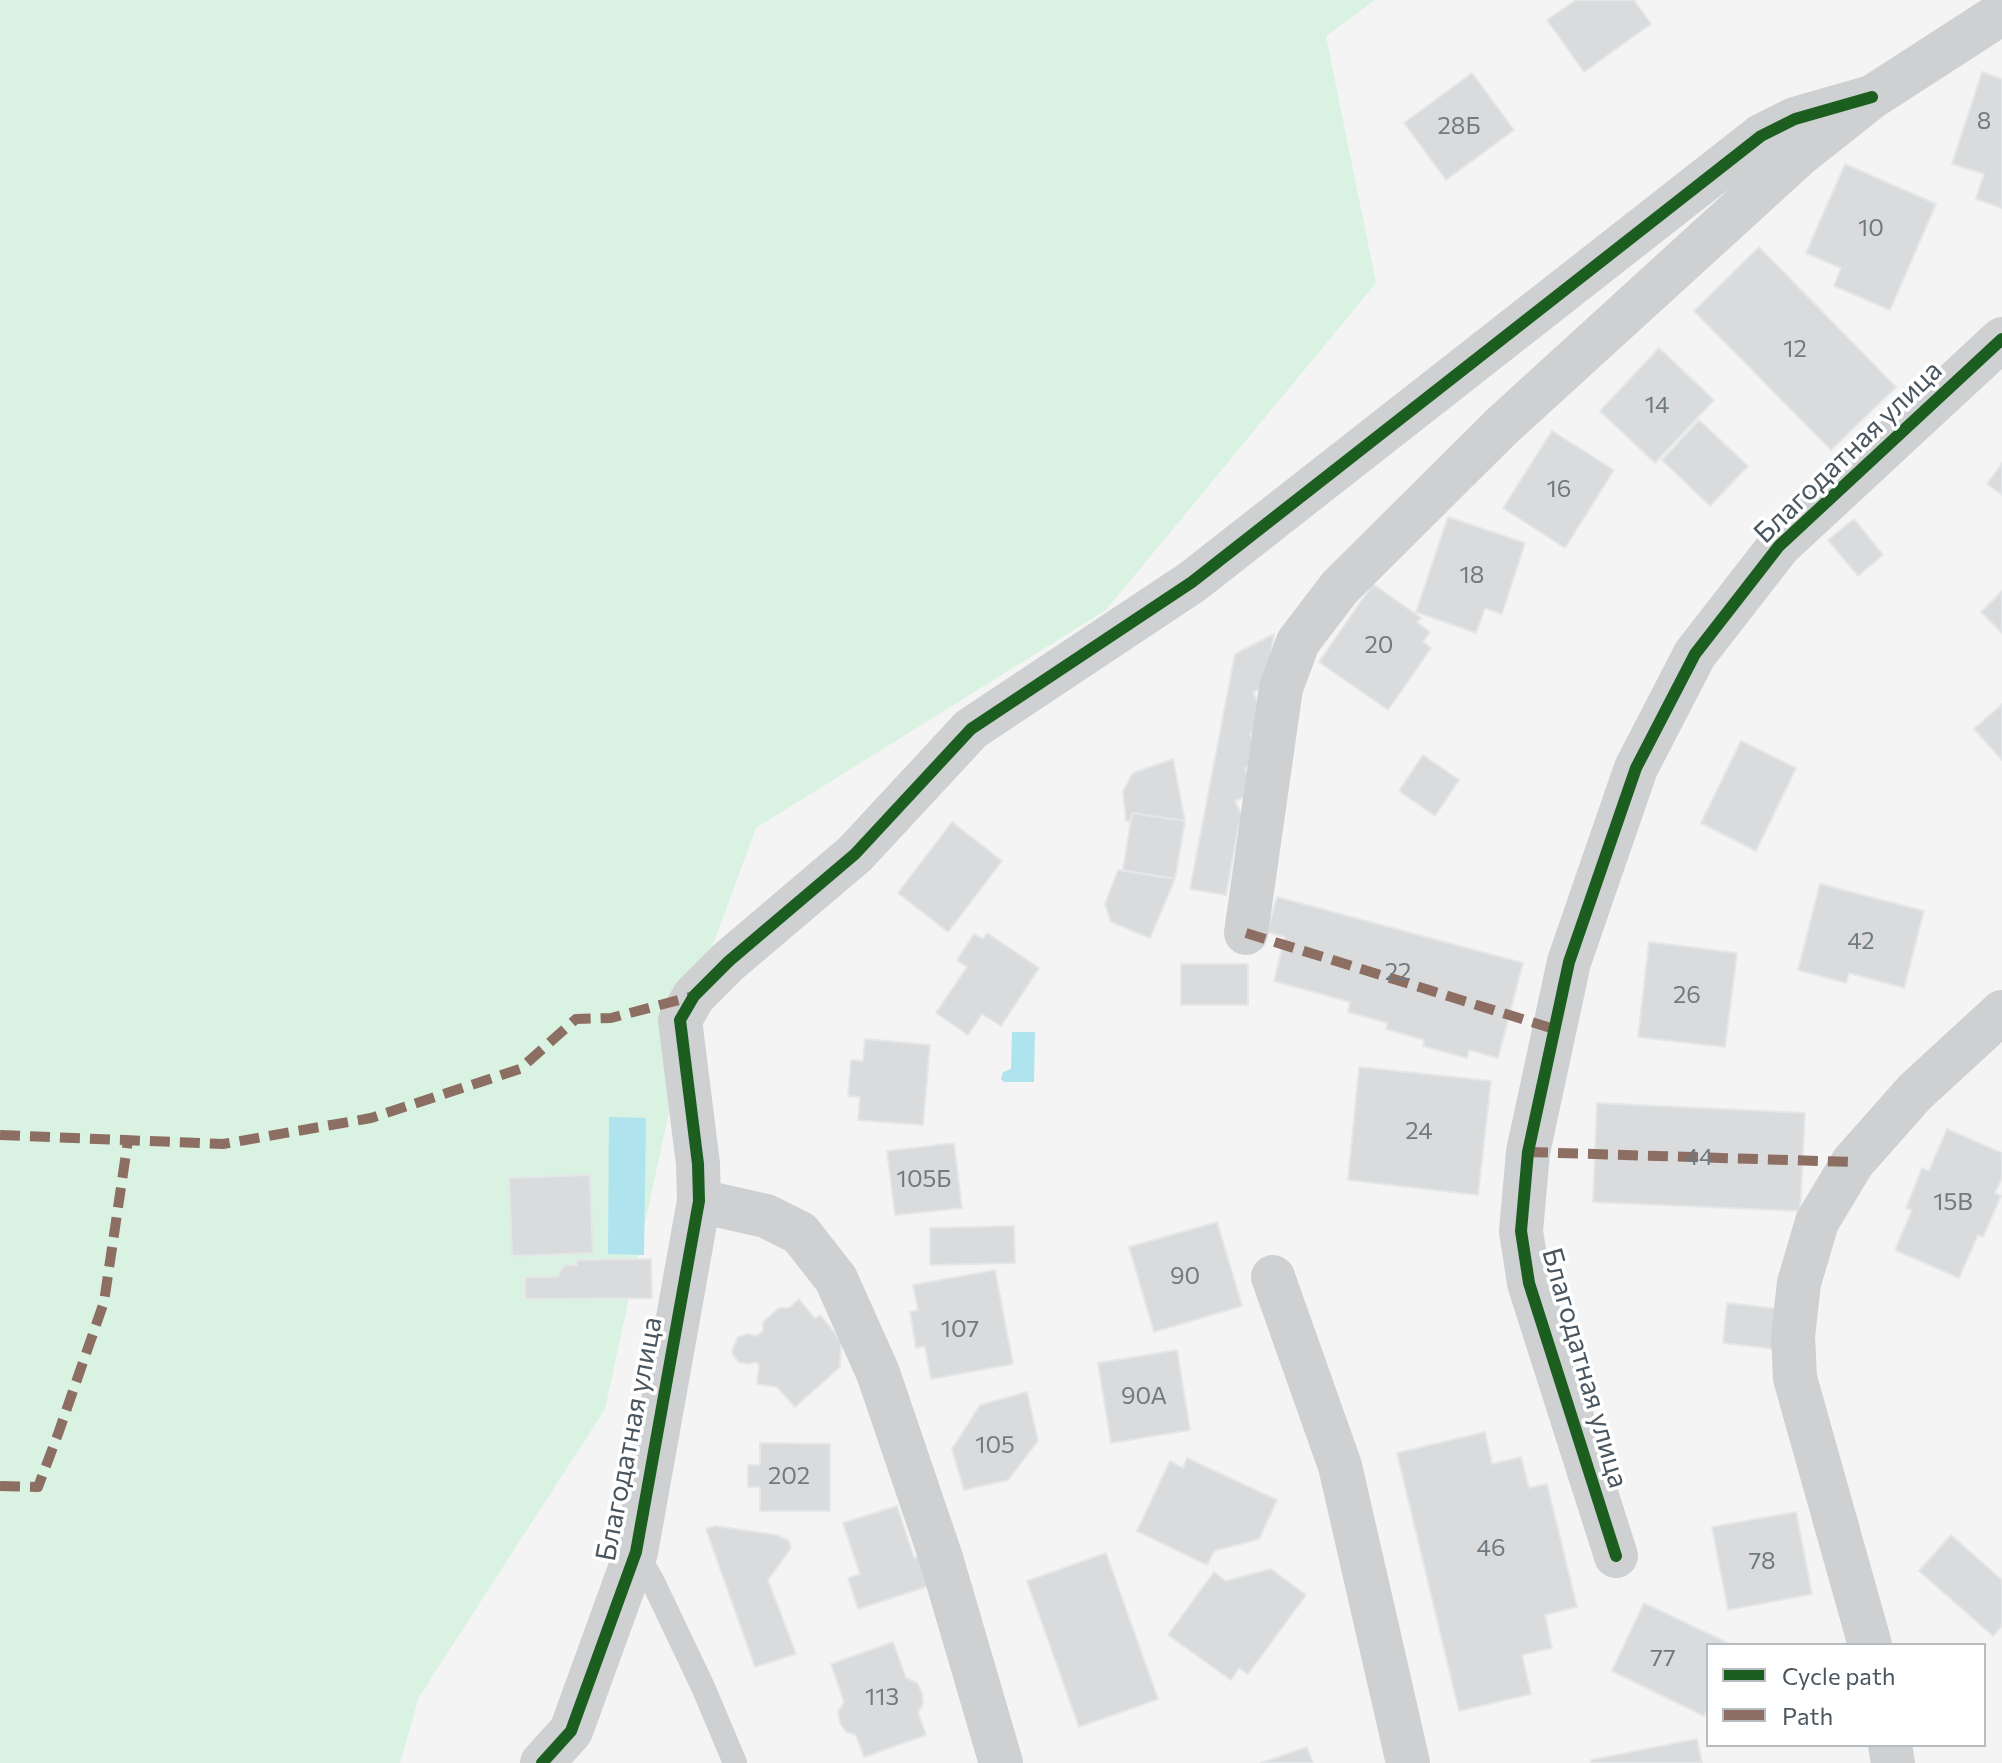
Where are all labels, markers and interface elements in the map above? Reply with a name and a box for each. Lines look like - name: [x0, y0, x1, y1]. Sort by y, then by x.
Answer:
- house number: 8: [1977, 107, 1991, 135]
- house number: 28Б: [1438, 112, 1480, 140]
- house number: 10: [1858, 214, 1884, 242]
- house number: 12: [1783, 335, 1807, 363]
- street label: Благодатная улица: [1747, 354, 1949, 550]
- house number: 14: [1645, 391, 1669, 419]
- house number: 16: [1547, 475, 1571, 503]
- house number: 18: [1460, 561, 1484, 589]
- house number: 20: [1365, 631, 1393, 659]
- house number: 42: [1847, 927, 1875, 955]
- house number: 22: [1385, 958, 1411, 986]
- house number: 26: [1673, 981, 1701, 1009]
- house number: 24: [1405, 1117, 1433, 1145]
- house number: 44: [1685, 1143, 1713, 1171]
- house number: 105Б: [897, 1165, 951, 1193]
- house number: 15В: [1933, 1188, 1973, 1216]
- street label: Благодатная улица: [1535, 1244, 1635, 1492]
- house number: 90: [1170, 1262, 1200, 1290]
- street label: Благодатная улица: [589, 1314, 669, 1564]
- house number: 107: [941, 1315, 979, 1343]
- house number: 90А: [1121, 1382, 1167, 1410]
- house number: 105: [975, 1431, 1015, 1459]
- house number: 202: [768, 1462, 810, 1490]
- house number: 46: [1477, 1534, 1505, 1562]
- house number: 78: [1748, 1547, 1776, 1575]
- legend: [1706, 1643, 1986, 1747]
- house number: 77: [1650, 1644, 1676, 1672]
- text: Cycle path: [1782, 1661, 1896, 1690]
- house number: 113: [865, 1683, 899, 1711]
- text: Path: [1782, 1701, 1833, 1730]

